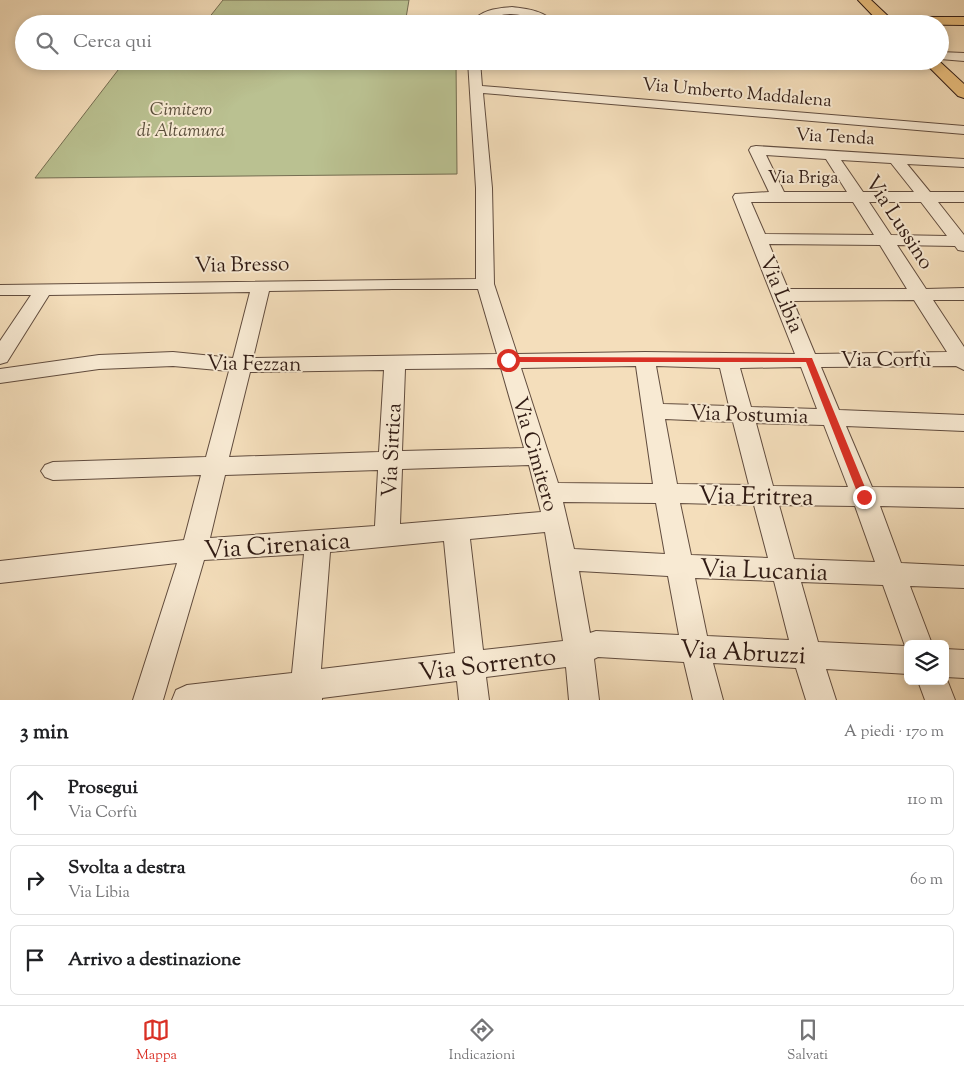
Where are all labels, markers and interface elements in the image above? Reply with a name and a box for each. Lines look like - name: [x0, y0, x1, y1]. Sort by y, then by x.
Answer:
- search box: [15, 15, 949, 70]
- icon: search: [33, 29, 61, 57]
- text: Cerca qui: [73, 29, 152, 56]
- street label: Via Umberto Maddalena: [641, 73, 833, 115]
- park label: Cimitero di Altamura: [137, 98, 225, 145]
- street label: Via Tenda: [795, 123, 875, 153]
- street label: Via Briga: [768, 166, 838, 192]
- street label: Via Lussino: [857, 170, 940, 276]
- street label: Via Bresso: [194, 250, 290, 282]
- street label: Via Libia: [750, 251, 810, 338]
- street label: Via Corfù: [841, 346, 931, 376]
- street label: Via Fezzan: [206, 349, 302, 381]
- route start: [497, 349, 520, 372]
- street label: Via Cimitero: [503, 394, 565, 515]
- street label: Via Postumia: [689, 399, 809, 433]
- street label: Via Sirtica: [376, 402, 410, 498]
- street label: Via Eritrea: [698, 479, 814, 517]
- route end: [853, 486, 876, 509]
- street label: Via Cirenaica: [203, 524, 352, 570]
- street label: Via Lucania: [699, 552, 829, 592]
- street label: Via Abruzzi: [679, 633, 807, 675]
- street label: Via Sorrento: [416, 640, 558, 692]
- map controls: [904, 640, 949, 685]
- button: layers: [904, 640, 949, 685]
- text: 3 min: [20, 718, 69, 748]
- text: A piedi · 170 m: [844, 721, 944, 744]
- text: Prosegui: [68, 775, 138, 802]
- icon: ahead: [21, 786, 49, 814]
- text: 110 m: [907, 789, 943, 812]
- text: Via Corfù: [68, 802, 137, 825]
- text: Svolta a destra: [68, 855, 185, 882]
- icon: right: [21, 866, 49, 894]
- text: 60 m: [910, 869, 943, 892]
- text: Via Libia: [68, 882, 130, 905]
- icon: arrive: [21, 946, 49, 974]
- text: Arrivo a destinazione: [68, 947, 241, 974]
- tab: Mappa: [136, 1016, 177, 1066]
- tab: Indicazioni: [449, 1016, 515, 1066]
- tab: Salvati: [787, 1016, 828, 1066]

